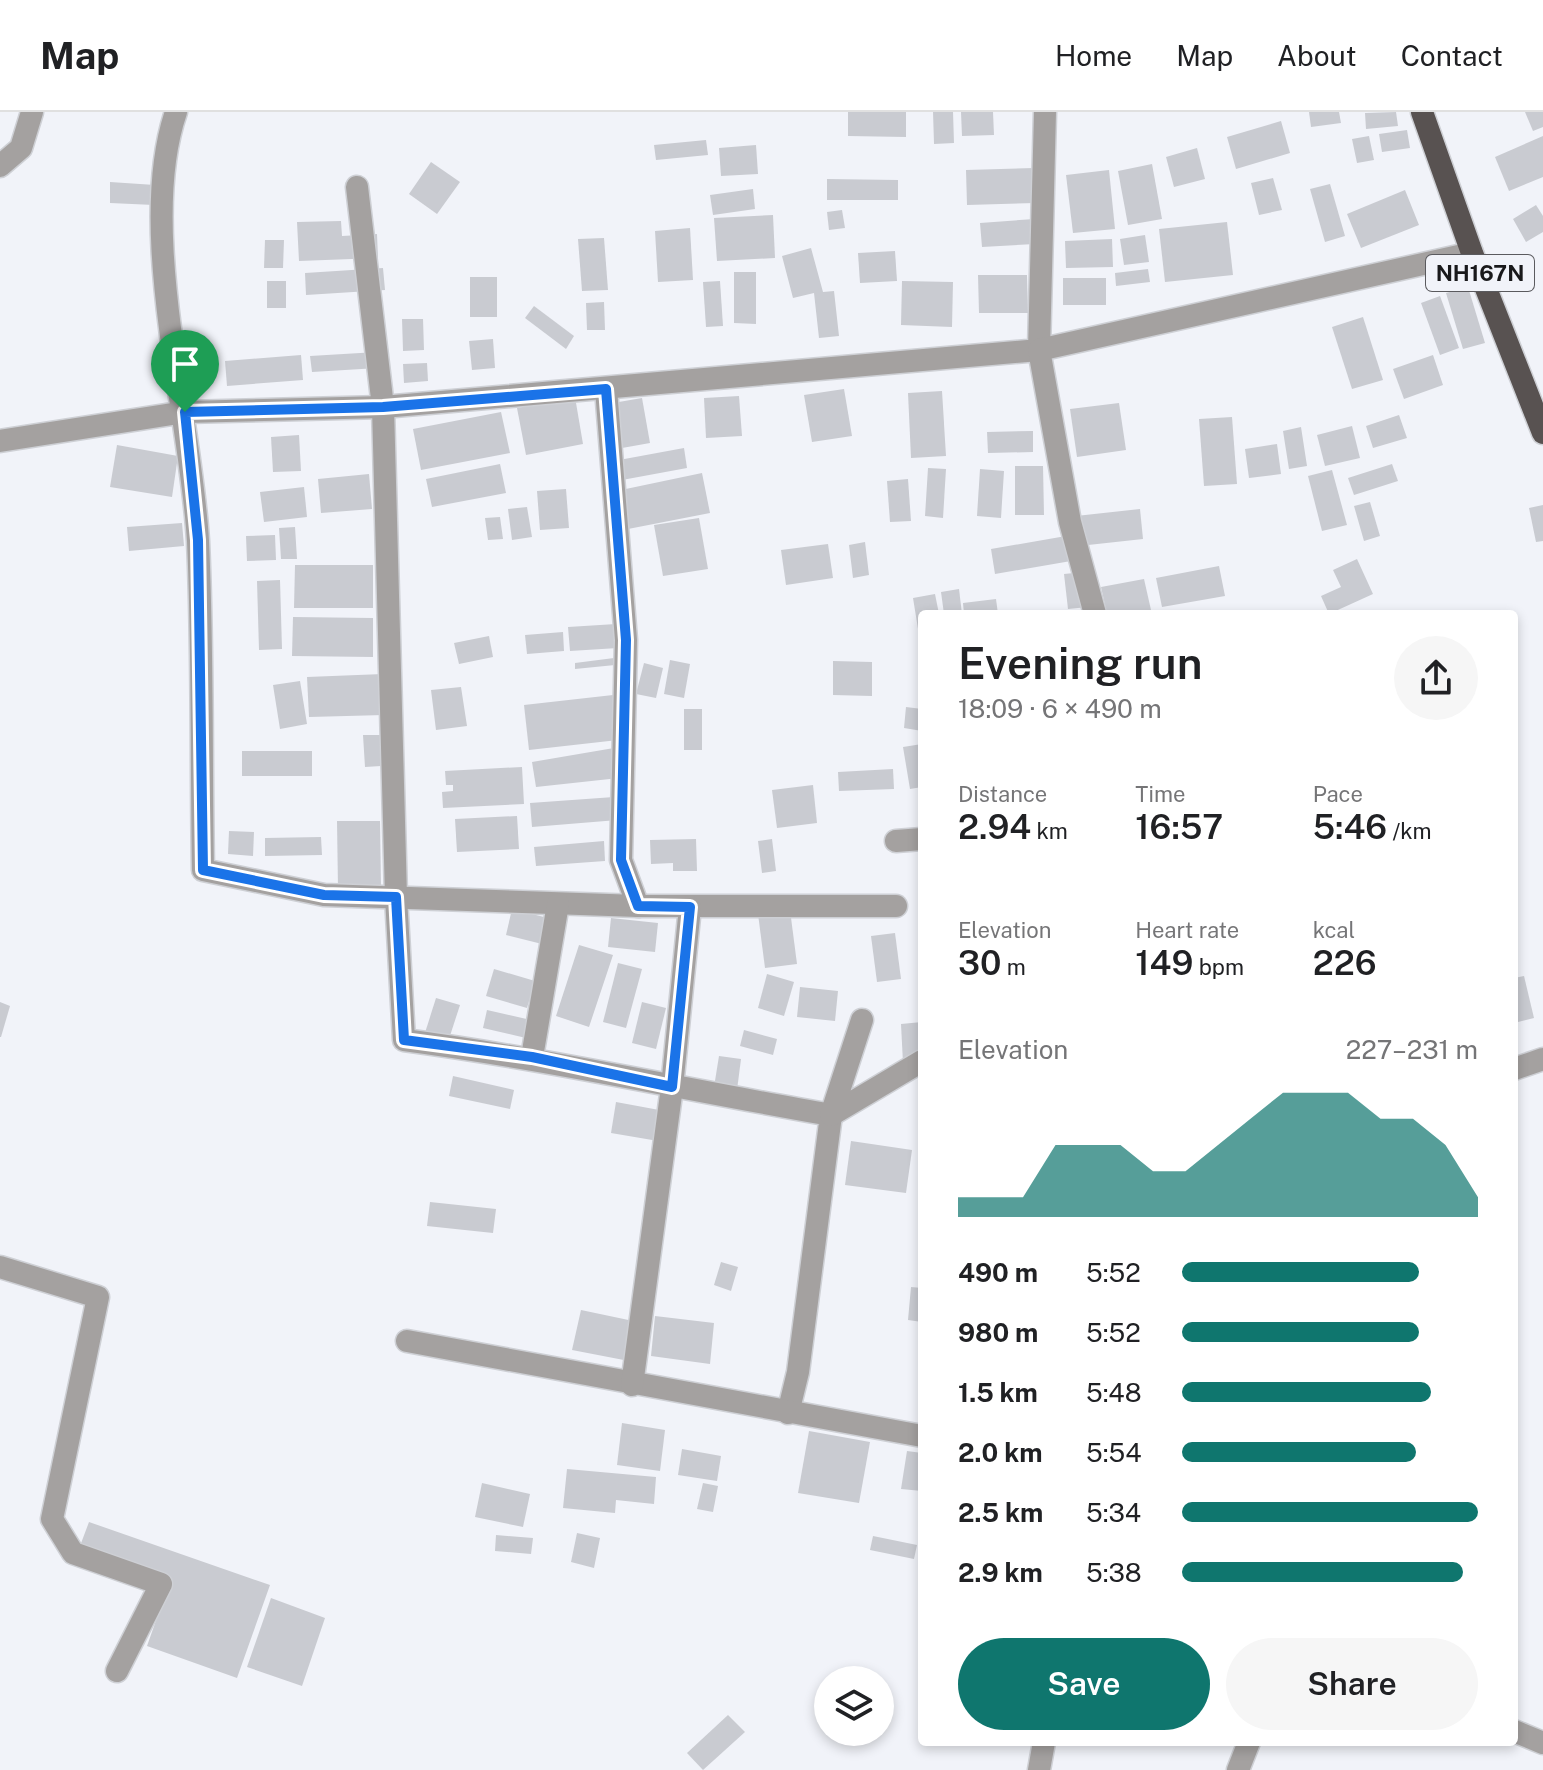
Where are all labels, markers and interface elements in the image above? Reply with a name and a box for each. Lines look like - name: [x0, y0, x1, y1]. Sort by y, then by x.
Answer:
- text: Map: [40, 33, 119, 78]
- text: Home: [1055, 39, 1132, 72]
- text: Map: [1176, 39, 1233, 72]
- text: About: [1277, 39, 1357, 72]
- text: Contact: [1401, 39, 1503, 72]
- road number: NH167N: [1426, 255, 1534, 291]
- pin: [151, 330, 219, 412]
- icon: arrive: [163, 342, 207, 386]
- button: share: [1394, 636, 1478, 720]
- text: Evening run: [958, 637, 1203, 689]
- text: 18:09 · 6 × 490 m: [958, 693, 1162, 724]
- text: Distance: [958, 781, 1047, 807]
- text: Time: [1135, 781, 1185, 807]
- text: Pace: [1313, 781, 1363, 807]
- text: 2.94: [958, 807, 1031, 847]
- text: 16:57: [1135, 807, 1223, 847]
- text: 5:46: [1313, 807, 1387, 847]
- text: km: [1031, 818, 1068, 844]
- text: /km: [1387, 818, 1432, 844]
- text: Elevation: [958, 917, 1051, 943]
- text: Heart rate: [1135, 917, 1239, 943]
- text: kcal: [1313, 917, 1355, 943]
- text: 30: [958, 943, 1001, 983]
- text: 149: [1135, 943, 1193, 983]
- text: 226: [1313, 943, 1377, 983]
- text: m: [1001, 954, 1026, 980]
- text: bpm: [1193, 954, 1244, 980]
- text: Elevation: [958, 1034, 1068, 1065]
- text: 227–231 m: [1346, 1034, 1478, 1065]
- text: 490 m: [958, 1257, 1038, 1288]
- text: 5:52: [1086, 1257, 1141, 1288]
- text: 980 m: [958, 1317, 1038, 1348]
- text: 5:52: [1086, 1317, 1141, 1348]
- text: 1.5 km: [958, 1377, 1038, 1408]
- text: 5:48: [1086, 1377, 1142, 1408]
- text: 2.0 km: [958, 1437, 1043, 1468]
- text: 5:54: [1086, 1437, 1142, 1468]
- text: 2.5 km: [958, 1497, 1043, 1528]
- text: 5:34: [1086, 1497, 1141, 1528]
- text: 2.9 km: [958, 1557, 1043, 1588]
- text: 5:38: [1086, 1557, 1142, 1588]
- button: Save: [958, 1638, 1210, 1730]
- button: Share: [1226, 1638, 1478, 1730]
- map controls: [814, 1666, 894, 1746]
- button: layers: [814, 1666, 894, 1746]

